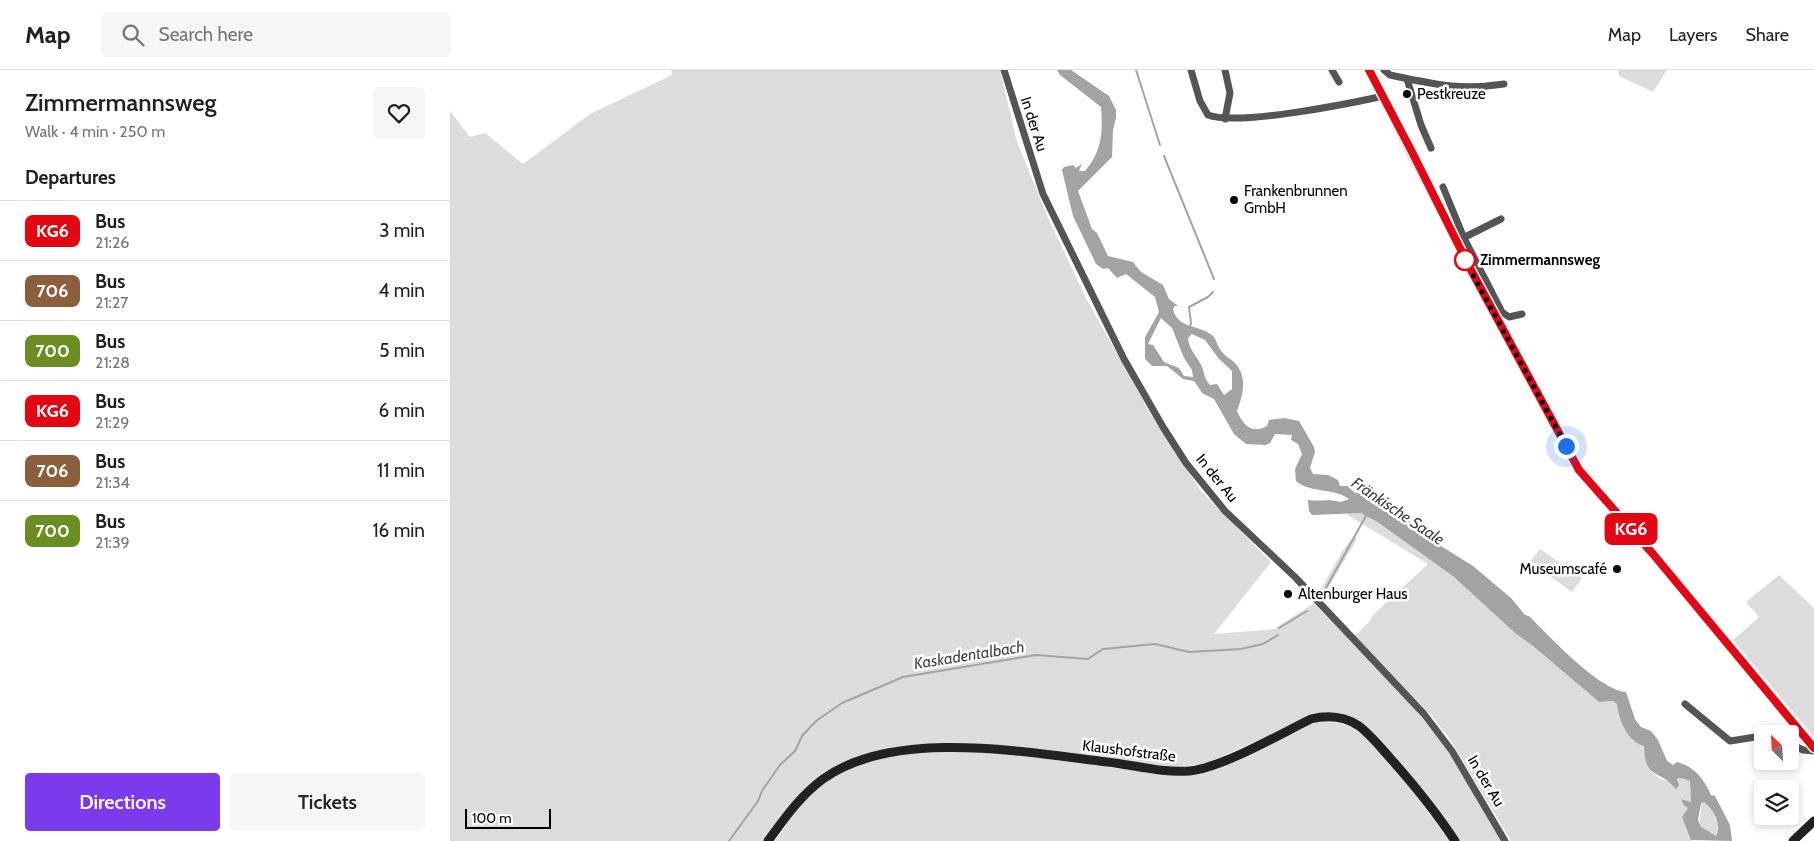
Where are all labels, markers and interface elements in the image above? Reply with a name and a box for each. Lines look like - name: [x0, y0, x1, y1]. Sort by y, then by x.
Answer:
- search box: [101, 12, 451, 57]
- text: Map: [25, 20, 71, 49]
- icon: search: [119, 21, 147, 49]
- text: Search here: [159, 23, 253, 46]
- text: Map: [1608, 24, 1641, 46]
- text: Layers: [1669, 24, 1718, 46]
- text: Share: [1746, 24, 1789, 46]
- place label: Pestkreuze: [1417, 85, 1486, 103]
- button: heart: [373, 87, 425, 139]
- text: Zimmermannsweg: [25, 88, 217, 117]
- marker: Pestkreuze: [1401, 88, 1413, 100]
- street label: In der Au: [1017, 94, 1051, 154]
- text: Walk · 4 min · 250 m: [25, 122, 165, 141]
- text: Departures: [25, 166, 116, 189]
- place label: Frankenbrunnen GmbH: [1244, 182, 1348, 217]
- marker: Frankenbrunnen GmbH: [1228, 194, 1240, 206]
- text: Bus: [95, 210, 125, 233]
- text: 3 min: [379, 219, 425, 242]
- text: KG6: [36, 220, 69, 242]
- text: 21:26: [95, 233, 129, 252]
- marker: Zimmermannsweg: [1454, 249, 1476, 271]
- place label: Zimmermannsweg: [1480, 251, 1600, 269]
- text: Bus: [95, 270, 125, 293]
- text: 4 min: [378, 279, 425, 302]
- text: 706: [37, 280, 68, 302]
- text: 21:27: [95, 293, 128, 312]
- text: Bus: [95, 330, 125, 353]
- text: 5 min: [379, 339, 425, 362]
- text: 700: [35, 340, 70, 362]
- text: 21:28: [95, 353, 130, 372]
- text: Bus: [95, 390, 125, 413]
- text: 6 min: [379, 399, 425, 422]
- text: KG6: [36, 400, 69, 422]
- text: 21:29: [95, 413, 129, 432]
- your location: [1554, 434, 1579, 459]
- text: Bus: [95, 450, 125, 473]
- street label: In der Au: [1192, 450, 1242, 506]
- text: 11 min: [377, 459, 425, 482]
- text: 706: [37, 460, 68, 482]
- text: 21:34: [95, 473, 130, 492]
- water label: Fränkische Saale: [1348, 473, 1448, 549]
- text: Bus: [95, 510, 125, 533]
- line badge: KG6: [1602, 513, 1660, 545]
- text: KG6: [1615, 518, 1647, 540]
- text: 16 min: [372, 519, 425, 542]
- text: 700: [35, 520, 70, 542]
- text: 21:39: [95, 533, 130, 552]
- place label: Museumscafé: [1520, 560, 1607, 578]
- marker: Museumscafé: [1611, 563, 1623, 575]
- place label: Altenburger Haus: [1298, 585, 1407, 603]
- marker: Altenburger Haus: [1282, 588, 1294, 600]
- water label: Kaskadentalbach: [912, 637, 1026, 673]
- north arrow: [1754, 725, 1799, 770]
- map controls: [1754, 725, 1799, 825]
- street label: Klaushofstraße: [1081, 736, 1177, 766]
- street label: In der Au: [1464, 752, 1508, 810]
- button: Directions: [25, 773, 220, 831]
- button: Tickets: [230, 773, 425, 831]
- button: layers: [1754, 780, 1799, 825]
- scale bar: [465, 806, 551, 829]
- text: 100 m: [472, 809, 512, 827]

